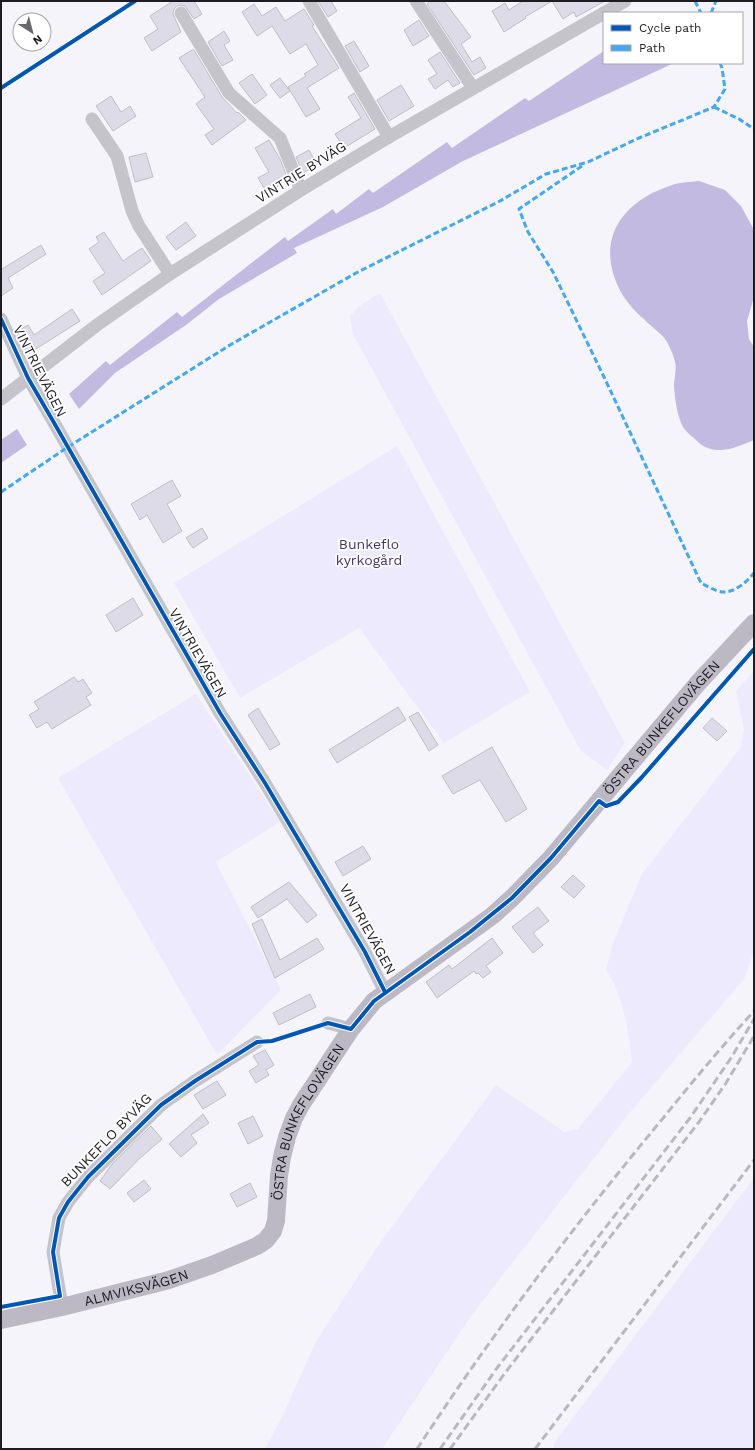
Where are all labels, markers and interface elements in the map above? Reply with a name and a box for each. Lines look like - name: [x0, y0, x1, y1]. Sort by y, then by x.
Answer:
- north arrow: [12, 12, 52, 52]
- legend: [603, 12, 743, 64]
- text: Cycle path: [639, 21, 701, 35]
- text: N: [30, 32, 45, 47]
- text: Path: [639, 41, 665, 55]
- street label: VINTRIE BYVÄG: [253, 138, 349, 206]
- street label: VINTRIEVÄGEN: [10, 322, 70, 420]
- park label: Bunkeflo kyrkogård: [336, 536, 402, 568]
- street label: VINTRIEVÄGEN: [166, 605, 230, 701]
- street label: ÖSTRA BUNKEFLOVÄGEN: [600, 657, 723, 798]
- street label: VINTRIEVÄGEN: [337, 881, 399, 977]
- street label: ÖSTRA BUNKEFLOVÄGEN: [269, 1041, 347, 1201]
- street label: BUNKEFLO BYVÄG: [57, 1090, 155, 1190]
- street label: ALMVIKSVÄGEN: [82, 1266, 190, 1309]

